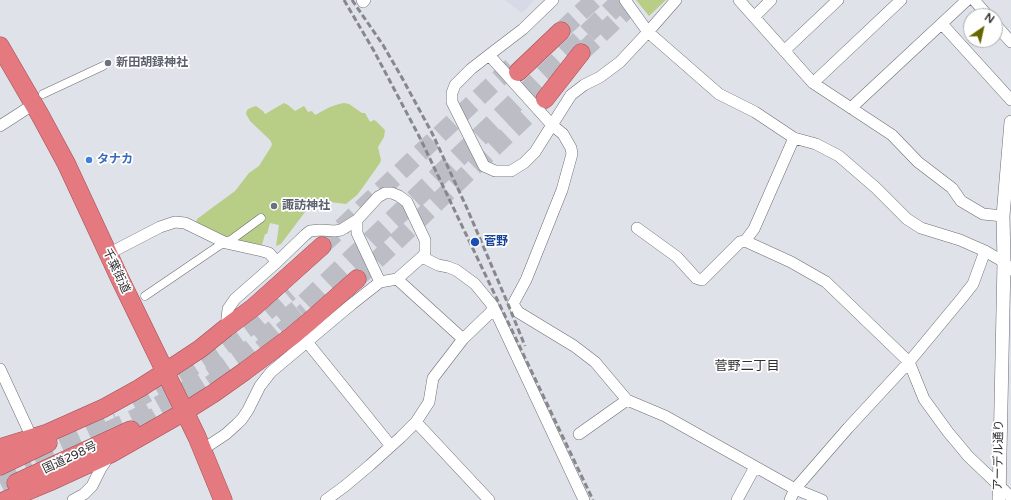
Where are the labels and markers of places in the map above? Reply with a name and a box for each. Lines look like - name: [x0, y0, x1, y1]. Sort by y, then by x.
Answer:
- place label: 新田胡録神社: [116, 56, 188, 70]
- marker: 新田胡録神社: [103, 58, 113, 68]
- place label: タナカ: [97, 153, 133, 167]
- marker: タナカ: [84, 155, 94, 165]
- place label: 諏訪神社: [282, 199, 330, 213]
- marker: 諏訪神社: [269, 201, 279, 211]
- place label: 菅野: [484, 235, 508, 249]
- marker: 菅野: [469, 236, 481, 248]

